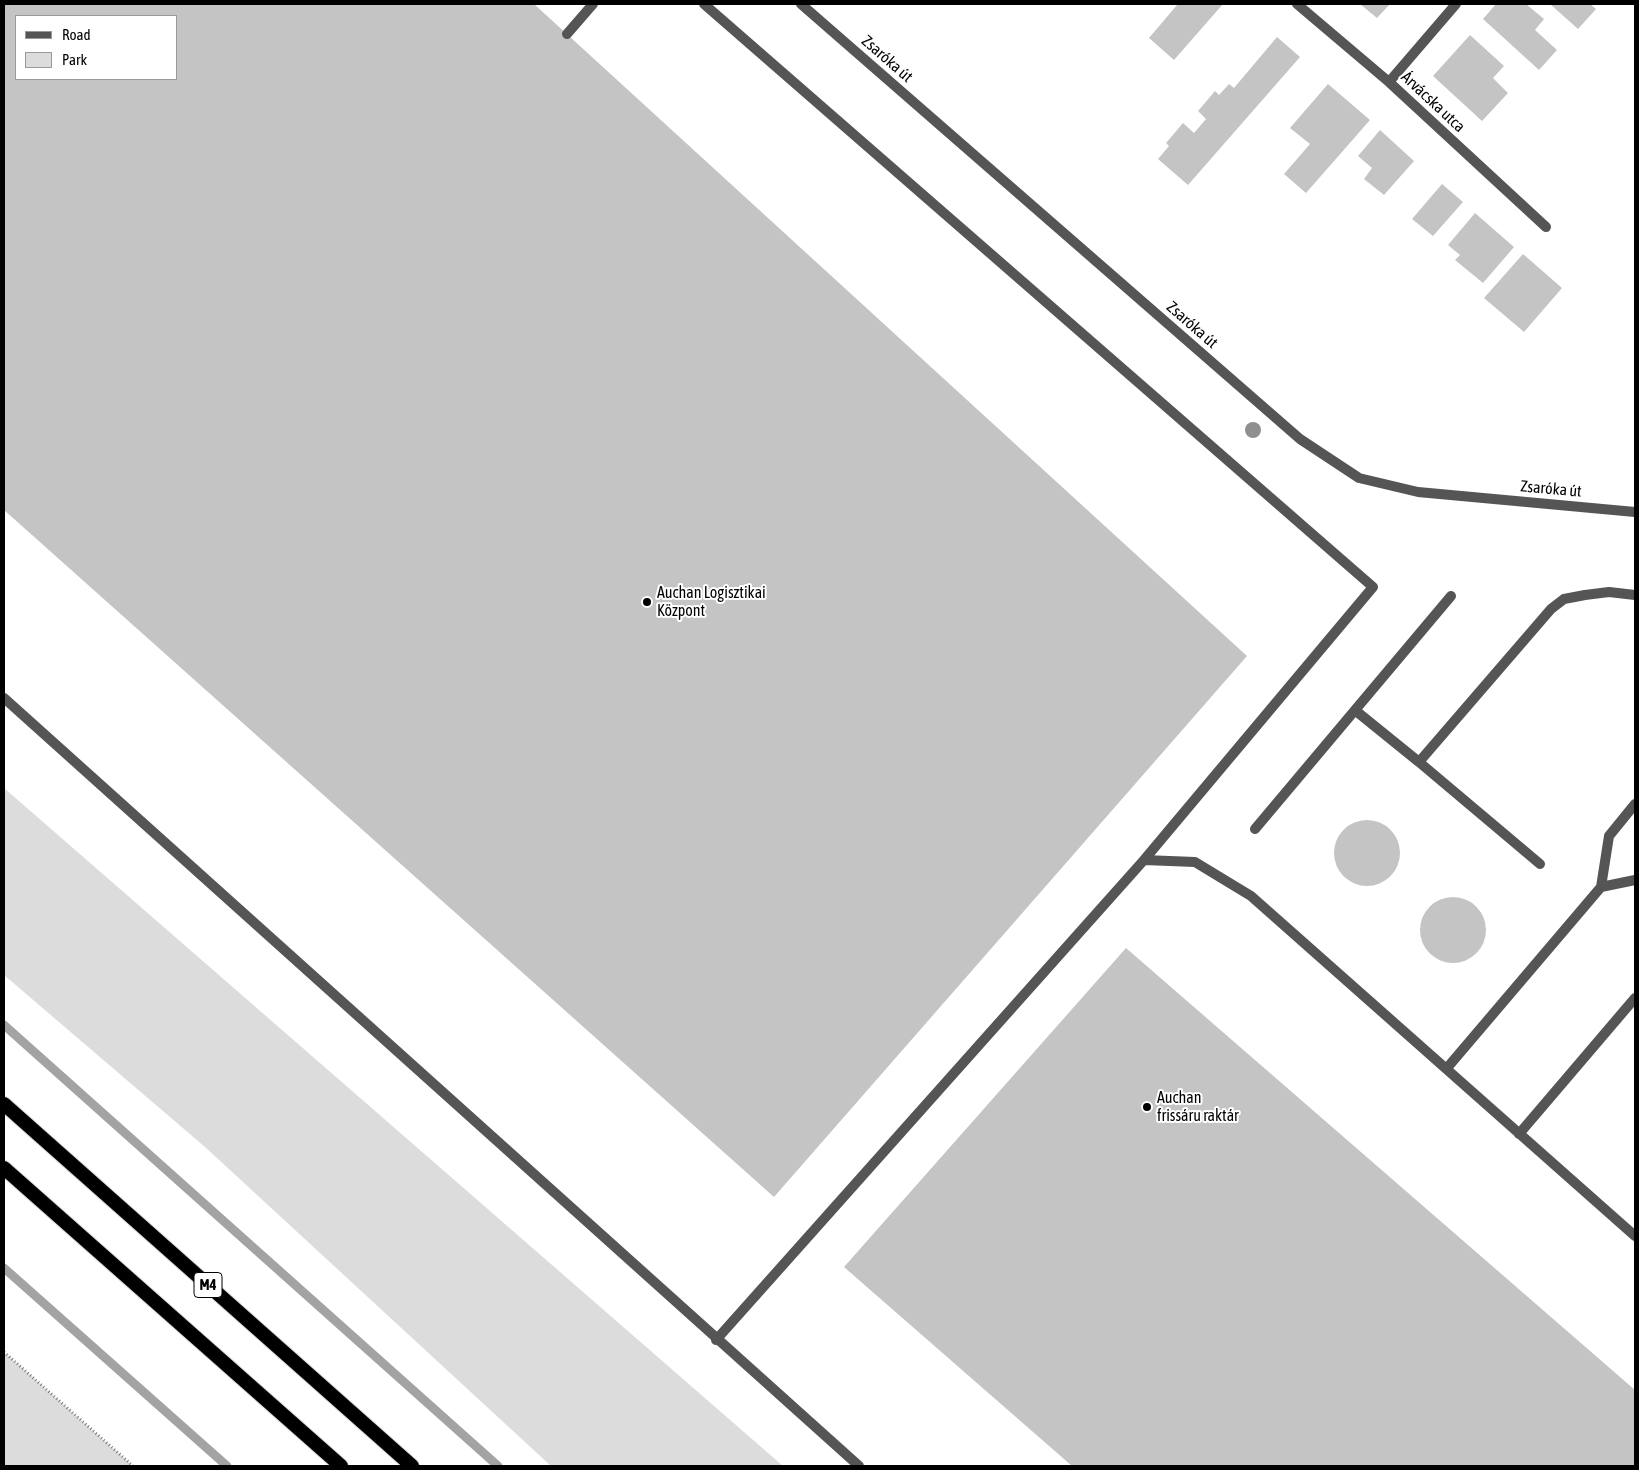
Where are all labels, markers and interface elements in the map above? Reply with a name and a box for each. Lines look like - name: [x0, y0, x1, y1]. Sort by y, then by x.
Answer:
- legend: [15, 15, 178, 80]
- text: Road: [62, 26, 91, 43]
- street label: Zsaróka út: [857, 32, 917, 86]
- text: Park: [62, 51, 87, 68]
- street label: Árvácska utca: [1397, 68, 1469, 136]
- street label: Zsaróka út: [1162, 298, 1222, 352]
- street label: Zsaróka út: [1520, 477, 1582, 501]
- place label: Auchan Logisztikai Központ: [657, 583, 766, 621]
- marker: Auchan Logisztikai Központ: [641, 596, 653, 608]
- place label: Auchan frissáru raktár: [1157, 1088, 1239, 1126]
- marker: Auchan frissáru raktár: [1141, 1101, 1153, 1113]
- road number: M4: [194, 1272, 222, 1298]

